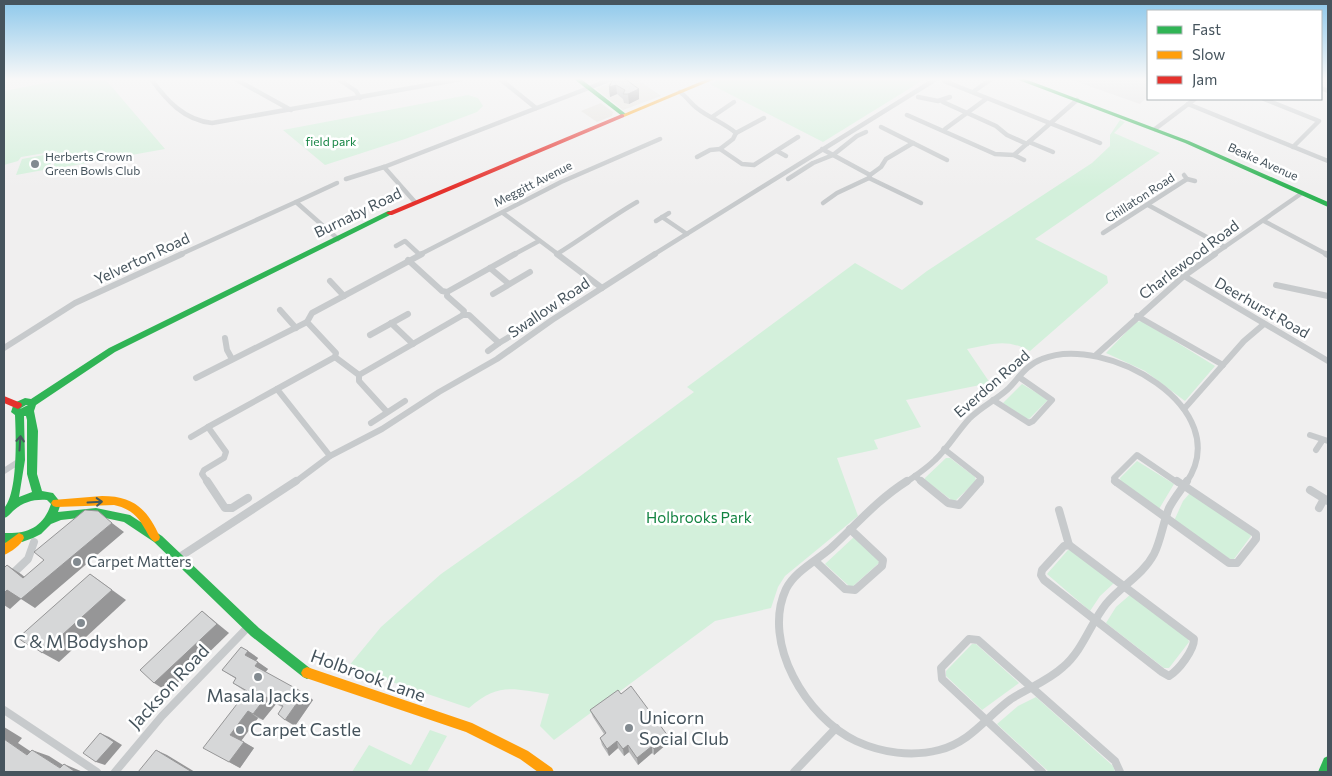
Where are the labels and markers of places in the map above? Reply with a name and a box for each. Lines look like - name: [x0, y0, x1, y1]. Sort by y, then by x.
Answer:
- place label: Herberts Crown Green Bowls Club: [45, 149, 140, 177]
- marker: Herberts Crown Green Bowls Club: [29, 158, 41, 170]
- place label: Carpet Matters: [87, 552, 192, 570]
- marker: Carpet Matters: [71, 556, 83, 568]
- marker: C & M Bodyshop: [75, 617, 87, 629]
- place label: C & M Bodyshop: [13, 630, 149, 652]
- marker: Masala Jacks: [252, 671, 264, 683]
- place label: Masala Jacks: [206, 684, 310, 706]
- place label: Unicorn Social Club: [639, 706, 729, 749]
- place label: Carpet Castle: [250, 718, 361, 740]
- marker: Unicorn Social Club: [623, 722, 635, 734]
- marker: Carpet Castle: [234, 724, 246, 736]

